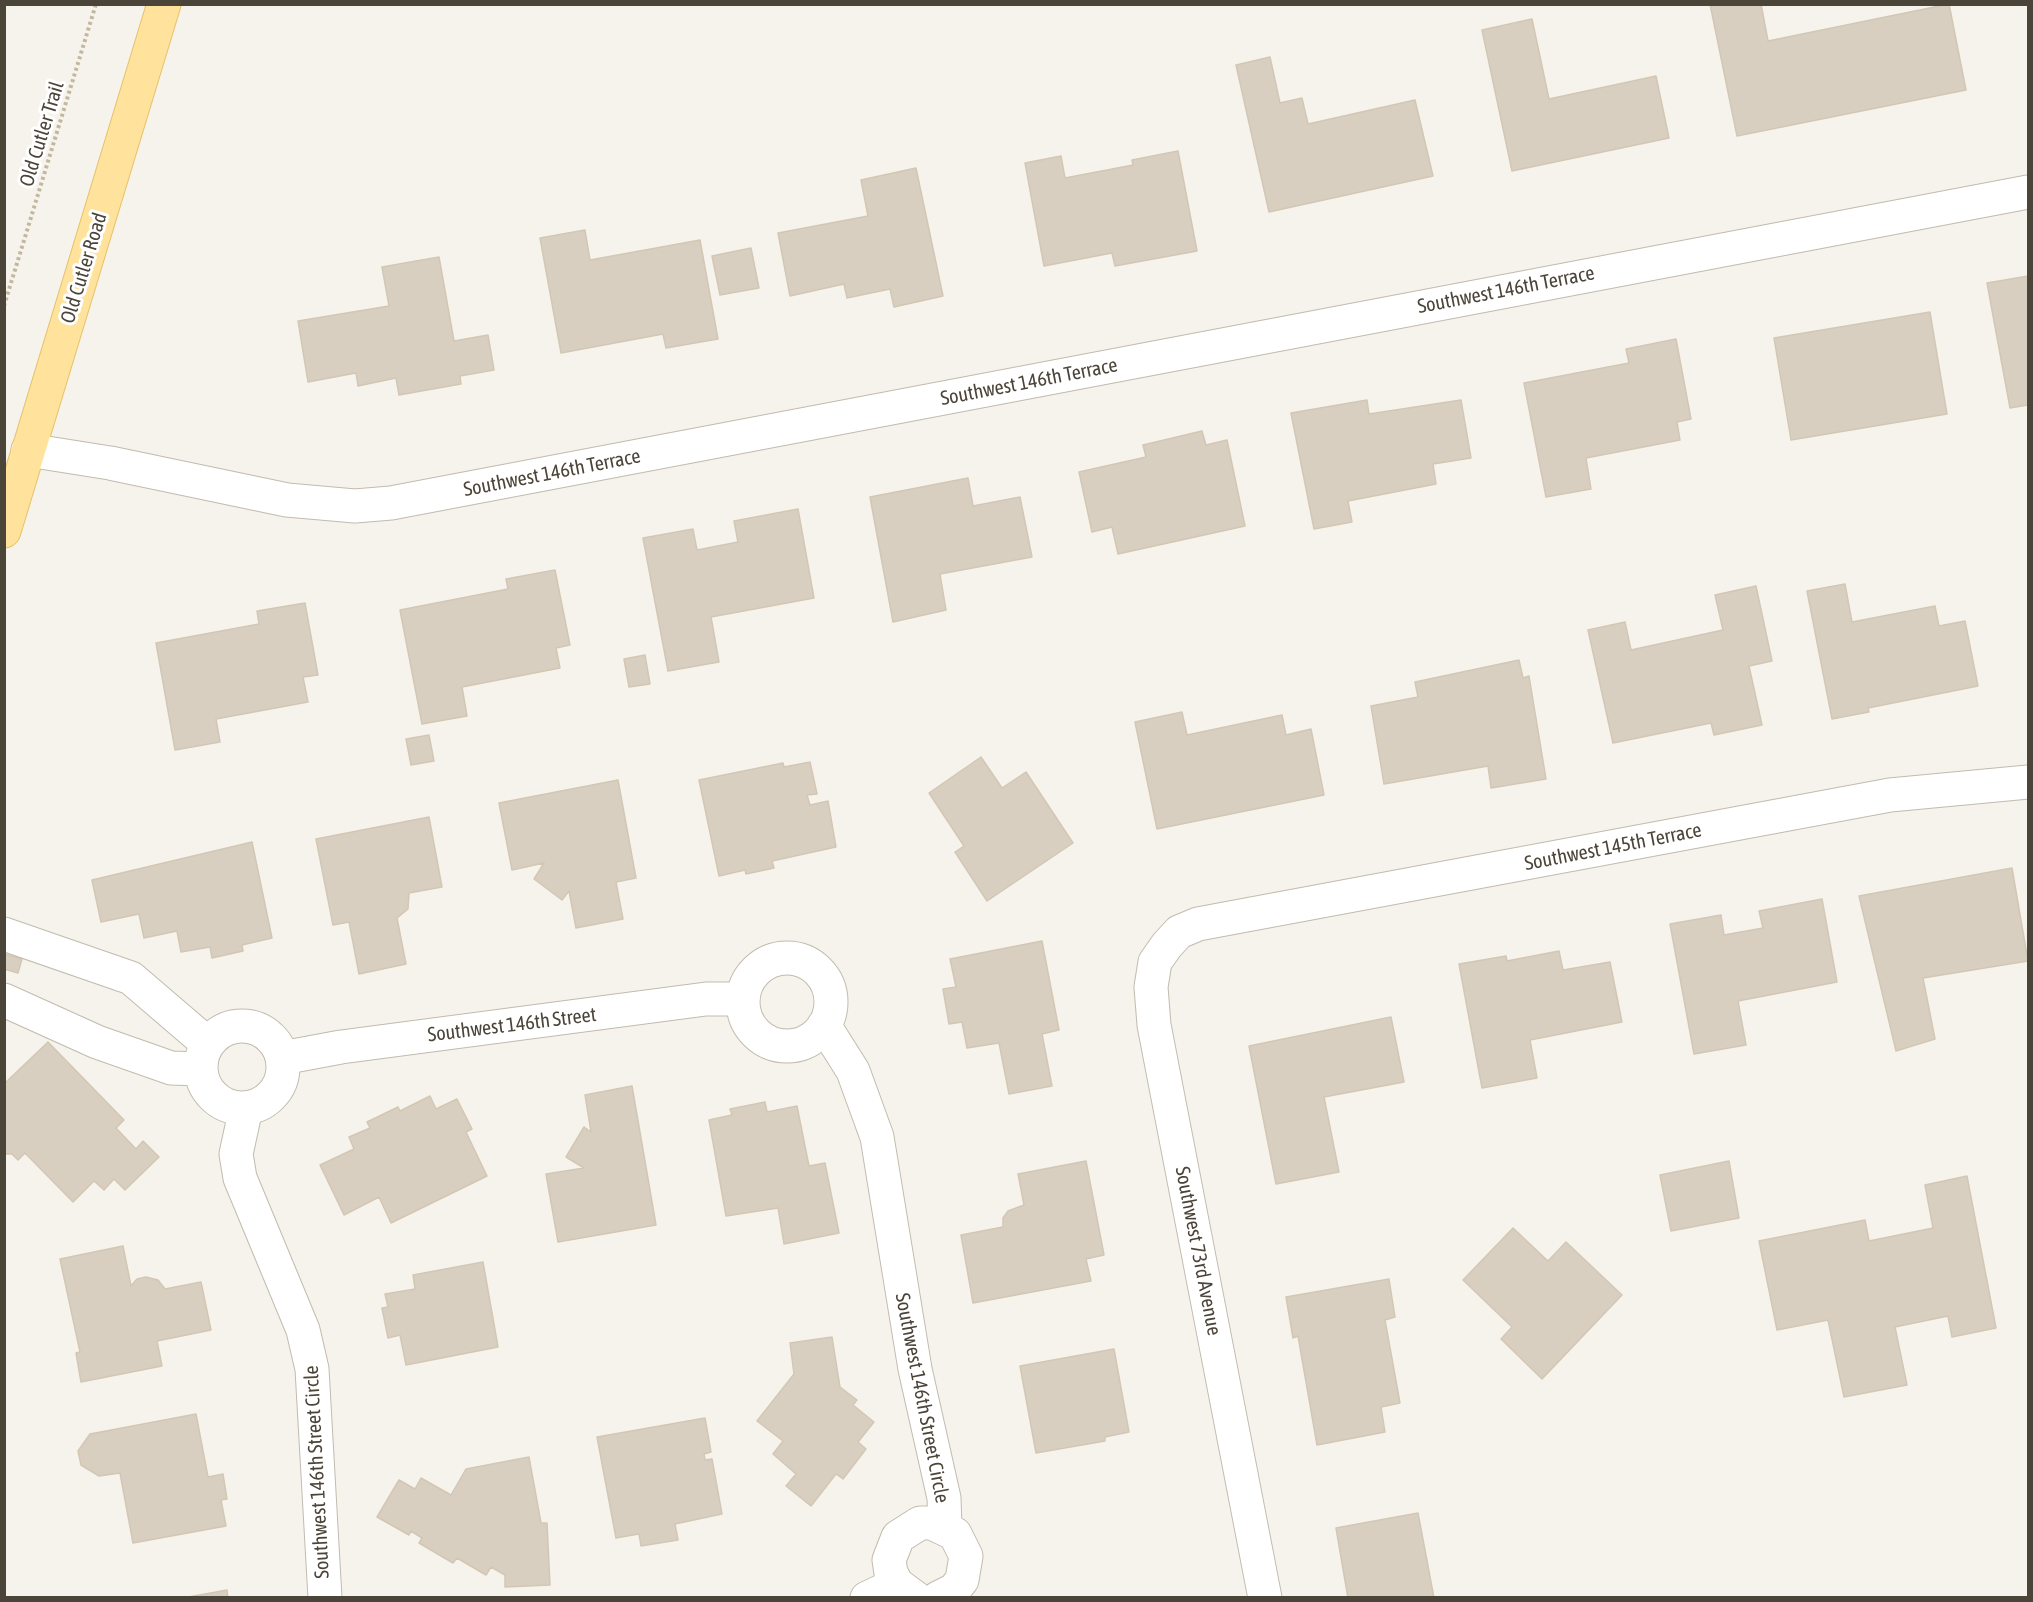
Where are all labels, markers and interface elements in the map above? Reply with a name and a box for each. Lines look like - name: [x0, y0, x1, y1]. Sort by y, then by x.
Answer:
- street label: Old Cutler Trail: [15, 79, 69, 189]
- street label: Old Cutler Road: [56, 210, 112, 326]
- street label: Southwest 146th Terrace: [1416, 261, 1596, 319]
- street label: Southwest 146th Terrace: [939, 353, 1119, 411]
- street label: Southwest 146th Terrace: [462, 444, 642, 502]
- street label: Southwest 145th Terrace: [1523, 818, 1703, 876]
- street label: Southwest 146th Street: [426, 1003, 598, 1047]
- street label: Southwest 73rd Avenue: [1170, 1164, 1226, 1338]
- street label: Southwest 146th Street Circle: [890, 1291, 954, 1505]
- street label: Southwest 146th Street Circle: [299, 1365, 335, 1579]

